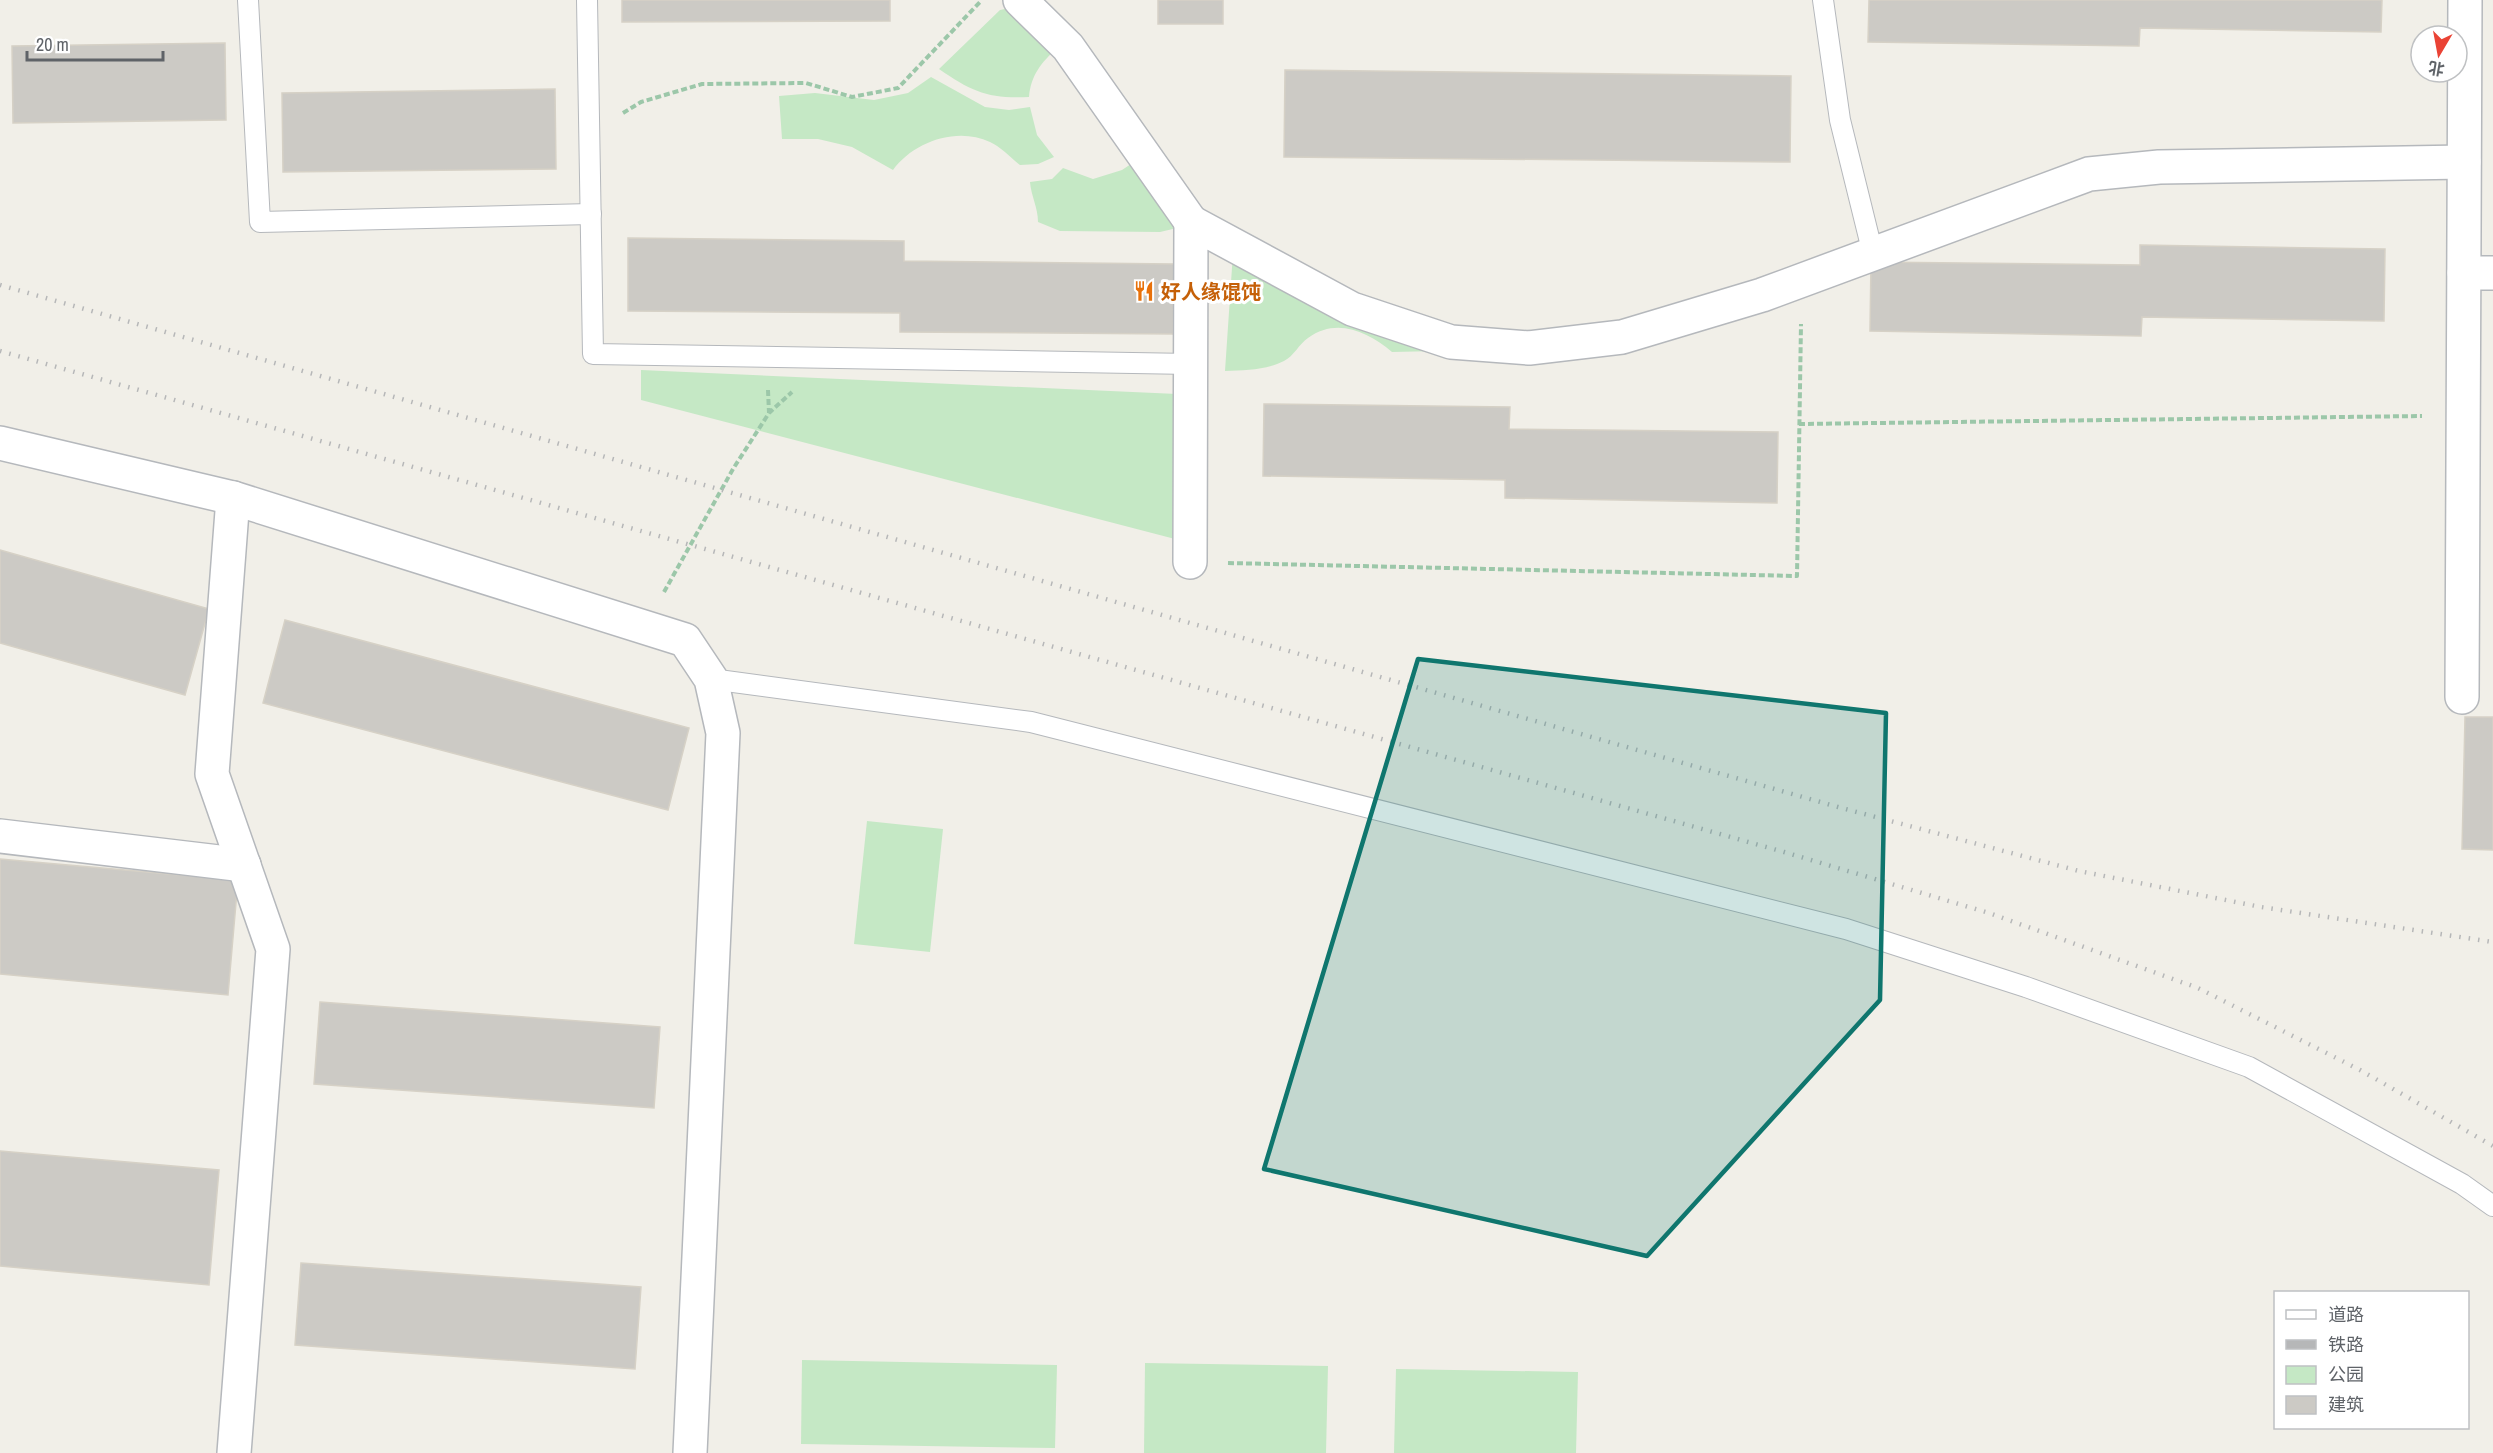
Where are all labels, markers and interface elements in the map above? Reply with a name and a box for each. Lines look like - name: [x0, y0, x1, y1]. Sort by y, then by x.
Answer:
- scale bar: [27, 24, 164, 62]
- north arrow: [2409, 24, 2469, 84]
- text: 20 m: [36, 32, 69, 57]
- text: 北: [2427, 57, 2446, 81]
- place label: 好人缘馄饨: [1161, 278, 1261, 305]
- restaurant icon: 好人缘馄饨: [1132, 279, 1156, 303]
- legend: [2274, 1291, 2469, 1429]
- text: 道路: [2328, 1302, 2364, 1327]
- text: 铁路: [2328, 1332, 2364, 1357]
- text: 公园: [2328, 1362, 2364, 1387]
- text: 建筑: [2328, 1392, 2364, 1417]

